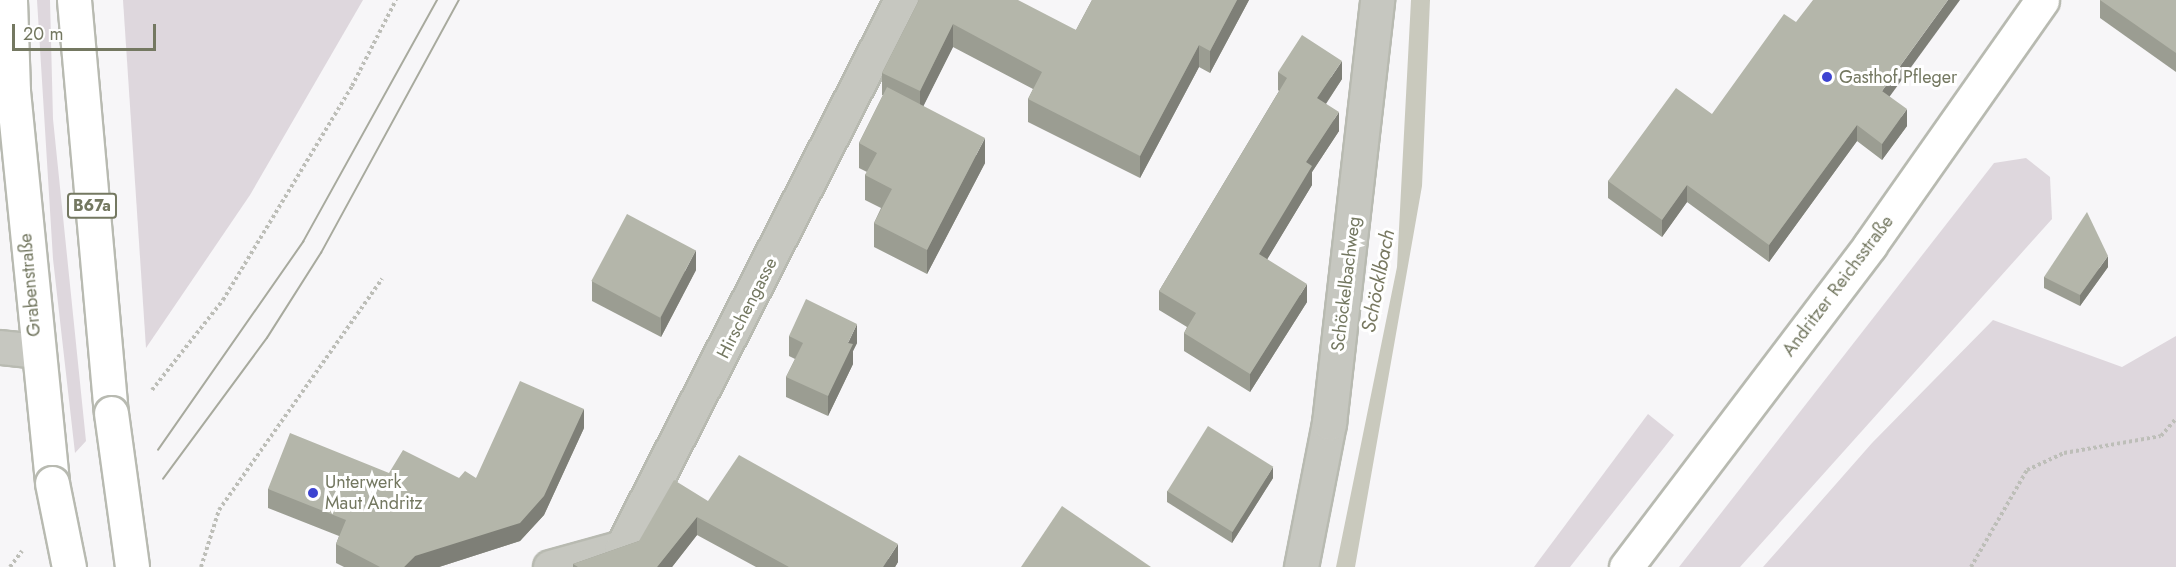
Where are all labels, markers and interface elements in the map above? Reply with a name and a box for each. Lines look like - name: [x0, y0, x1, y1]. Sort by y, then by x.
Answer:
- scale bar: [15, 12, 159, 50]
- text: 20 m: [23, 21, 63, 47]
- place label: Gasthof Pfleger: [1839, 66, 1957, 88]
- marker: Gasthof Pfleger: [1820, 70, 1834, 84]
- road number: B67a: [66, 193, 118, 219]
- street label: Andritzer Reichsstraße: [1778, 211, 1898, 361]
- street label: Schöckelbachweg: [1327, 215, 1365, 353]
- water label: Schöcklbach: [1356, 227, 1400, 335]
- street label: Grabenstraße: [15, 232, 45, 338]
- street label: Hirschengasse: [712, 254, 782, 362]
- place label: Unterwerk Maut Andritz: [325, 472, 422, 514]
- marker: Unterwerk Maut Andritz: [306, 486, 320, 500]

